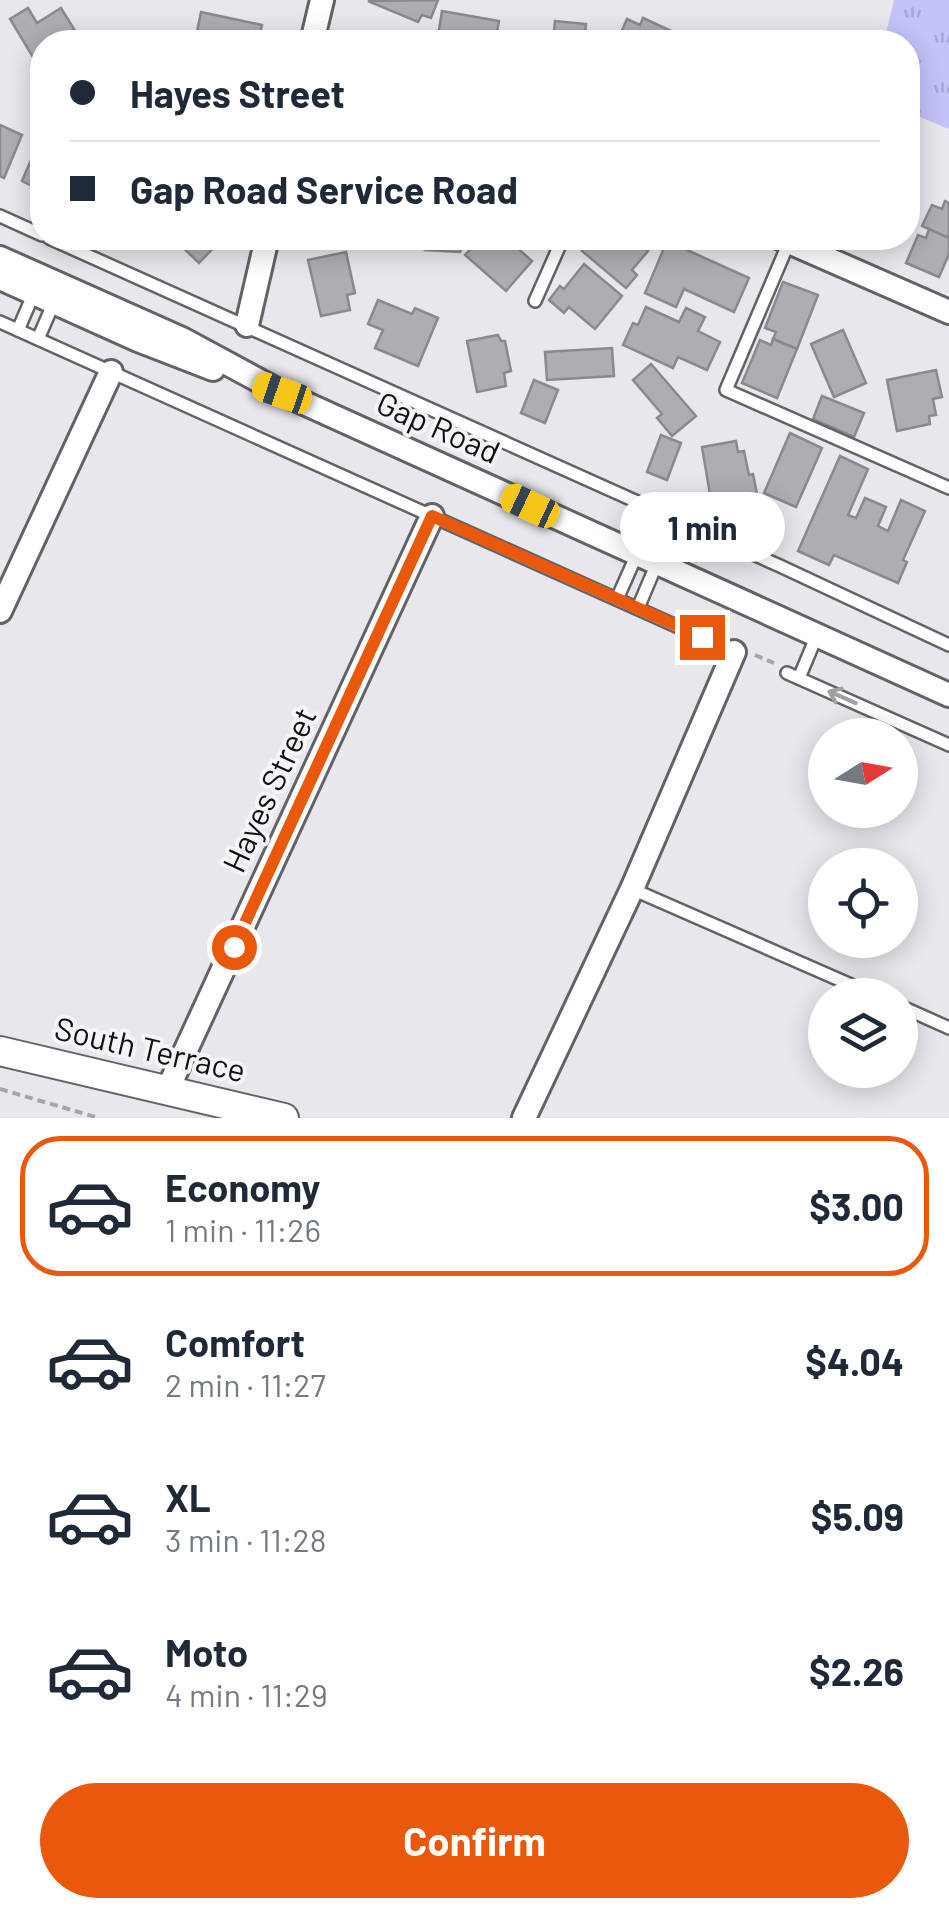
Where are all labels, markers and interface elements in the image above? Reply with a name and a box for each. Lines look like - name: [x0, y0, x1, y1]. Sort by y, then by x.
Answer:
- text: Hayes Street: [130, 70, 345, 116]
- text: Gap Road Service Road: [130, 166, 518, 212]
- car: [249, 369, 315, 417]
- street label: Gap Road: [371, 382, 506, 470]
- car: [496, 480, 564, 532]
- callout: 1 min: [620, 492, 784, 562]
- text: 1 min: [667, 508, 738, 546]
- route end: [680, 615, 725, 660]
- one-way arrow: [827, 687, 858, 705]
- street label: Hayes Street: [214, 701, 323, 877]
- north arrow: [808, 718, 918, 828]
- map controls: [808, 718, 918, 1088]
- button: locate: [808, 848, 918, 958]
- route start: [212, 925, 257, 970]
- button: layers: [808, 978, 918, 1088]
- street label: South Terrace: [51, 1008, 250, 1088]
- icon: car: [45, 1161, 135, 1251]
- text: Economy: [165, 1164, 320, 1210]
- text: $3.00: [809, 1183, 904, 1229]
- text: 1 min · 11:26: [165, 1210, 321, 1248]
- icon: car: [45, 1316, 135, 1406]
- text: Comfort: [165, 1319, 305, 1365]
- text: $4.04: [805, 1338, 904, 1384]
- text: 2 min · 11:27: [165, 1365, 326, 1403]
- icon: car: [45, 1471, 135, 1561]
- text: XL: [165, 1474, 211, 1520]
- text: $5.09: [811, 1493, 904, 1539]
- text: 3 min · 11:28: [165, 1520, 326, 1558]
- icon: car: [45, 1626, 135, 1716]
- text: Moto: [165, 1629, 248, 1675]
- text: $2.26: [809, 1648, 904, 1694]
- text: 4 min · 11:29: [165, 1675, 328, 1713]
- button: Confirm: [40, 1783, 909, 1898]

